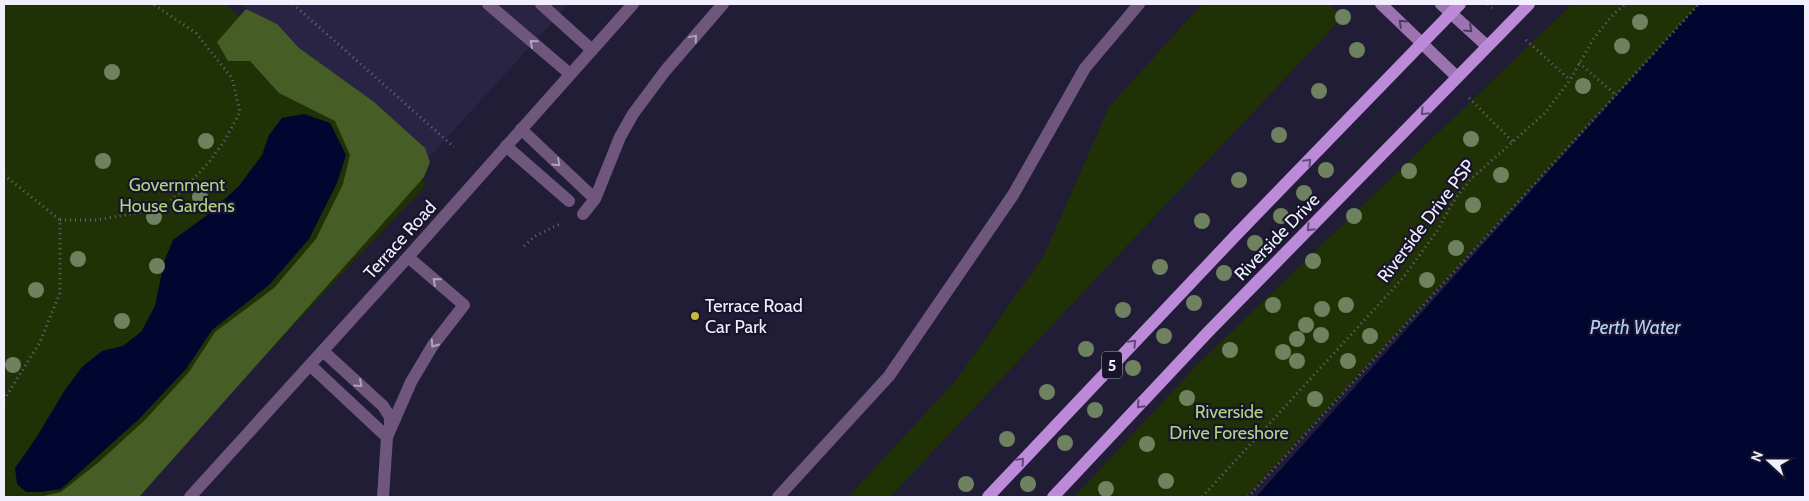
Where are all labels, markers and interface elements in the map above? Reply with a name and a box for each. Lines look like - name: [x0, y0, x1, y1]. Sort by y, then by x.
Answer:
- one-way arrow: [1398, 20, 1407, 29]
- one-way arrow: [1463, 23, 1472, 32]
- one-way arrow: [688, 34, 697, 43]
- one-way arrow: [530, 39, 539, 48]
- one-way arrow: [1421, 106, 1430, 115]
- street label: Riverside Drive PSP: [1373, 155, 1479, 287]
- one-way arrow: [551, 157, 560, 166]
- one-way arrow: [1302, 158, 1311, 167]
- park label: Government House Gardens: [119, 174, 235, 217]
- street label: Riverside Drive: [1230, 189, 1324, 285]
- street label: Terrace Road: [359, 196, 441, 284]
- one-way arrow: [1307, 222, 1316, 231]
- one-way arrow: [432, 278, 441, 287]
- place label: Terrace Road Car Park: [705, 295, 803, 338]
- marker: Terrace Road Car Park: [689, 310, 701, 322]
- water label: Perth Water: [1590, 316, 1681, 339]
- one-way arrow: [431, 338, 440, 348]
- one-way arrow: [1127, 340, 1136, 349]
- road number: 5: [1102, 352, 1122, 378]
- one-way arrow: [354, 378, 363, 387]
- one-way arrow: [1137, 399, 1146, 408]
- park label: Riverside Drive Foreshore: [1169, 401, 1289, 444]
- north arrow: [1744, 436, 1794, 486]
- text: N: [1747, 448, 1767, 464]
- one-way arrow: [1015, 458, 1024, 467]

